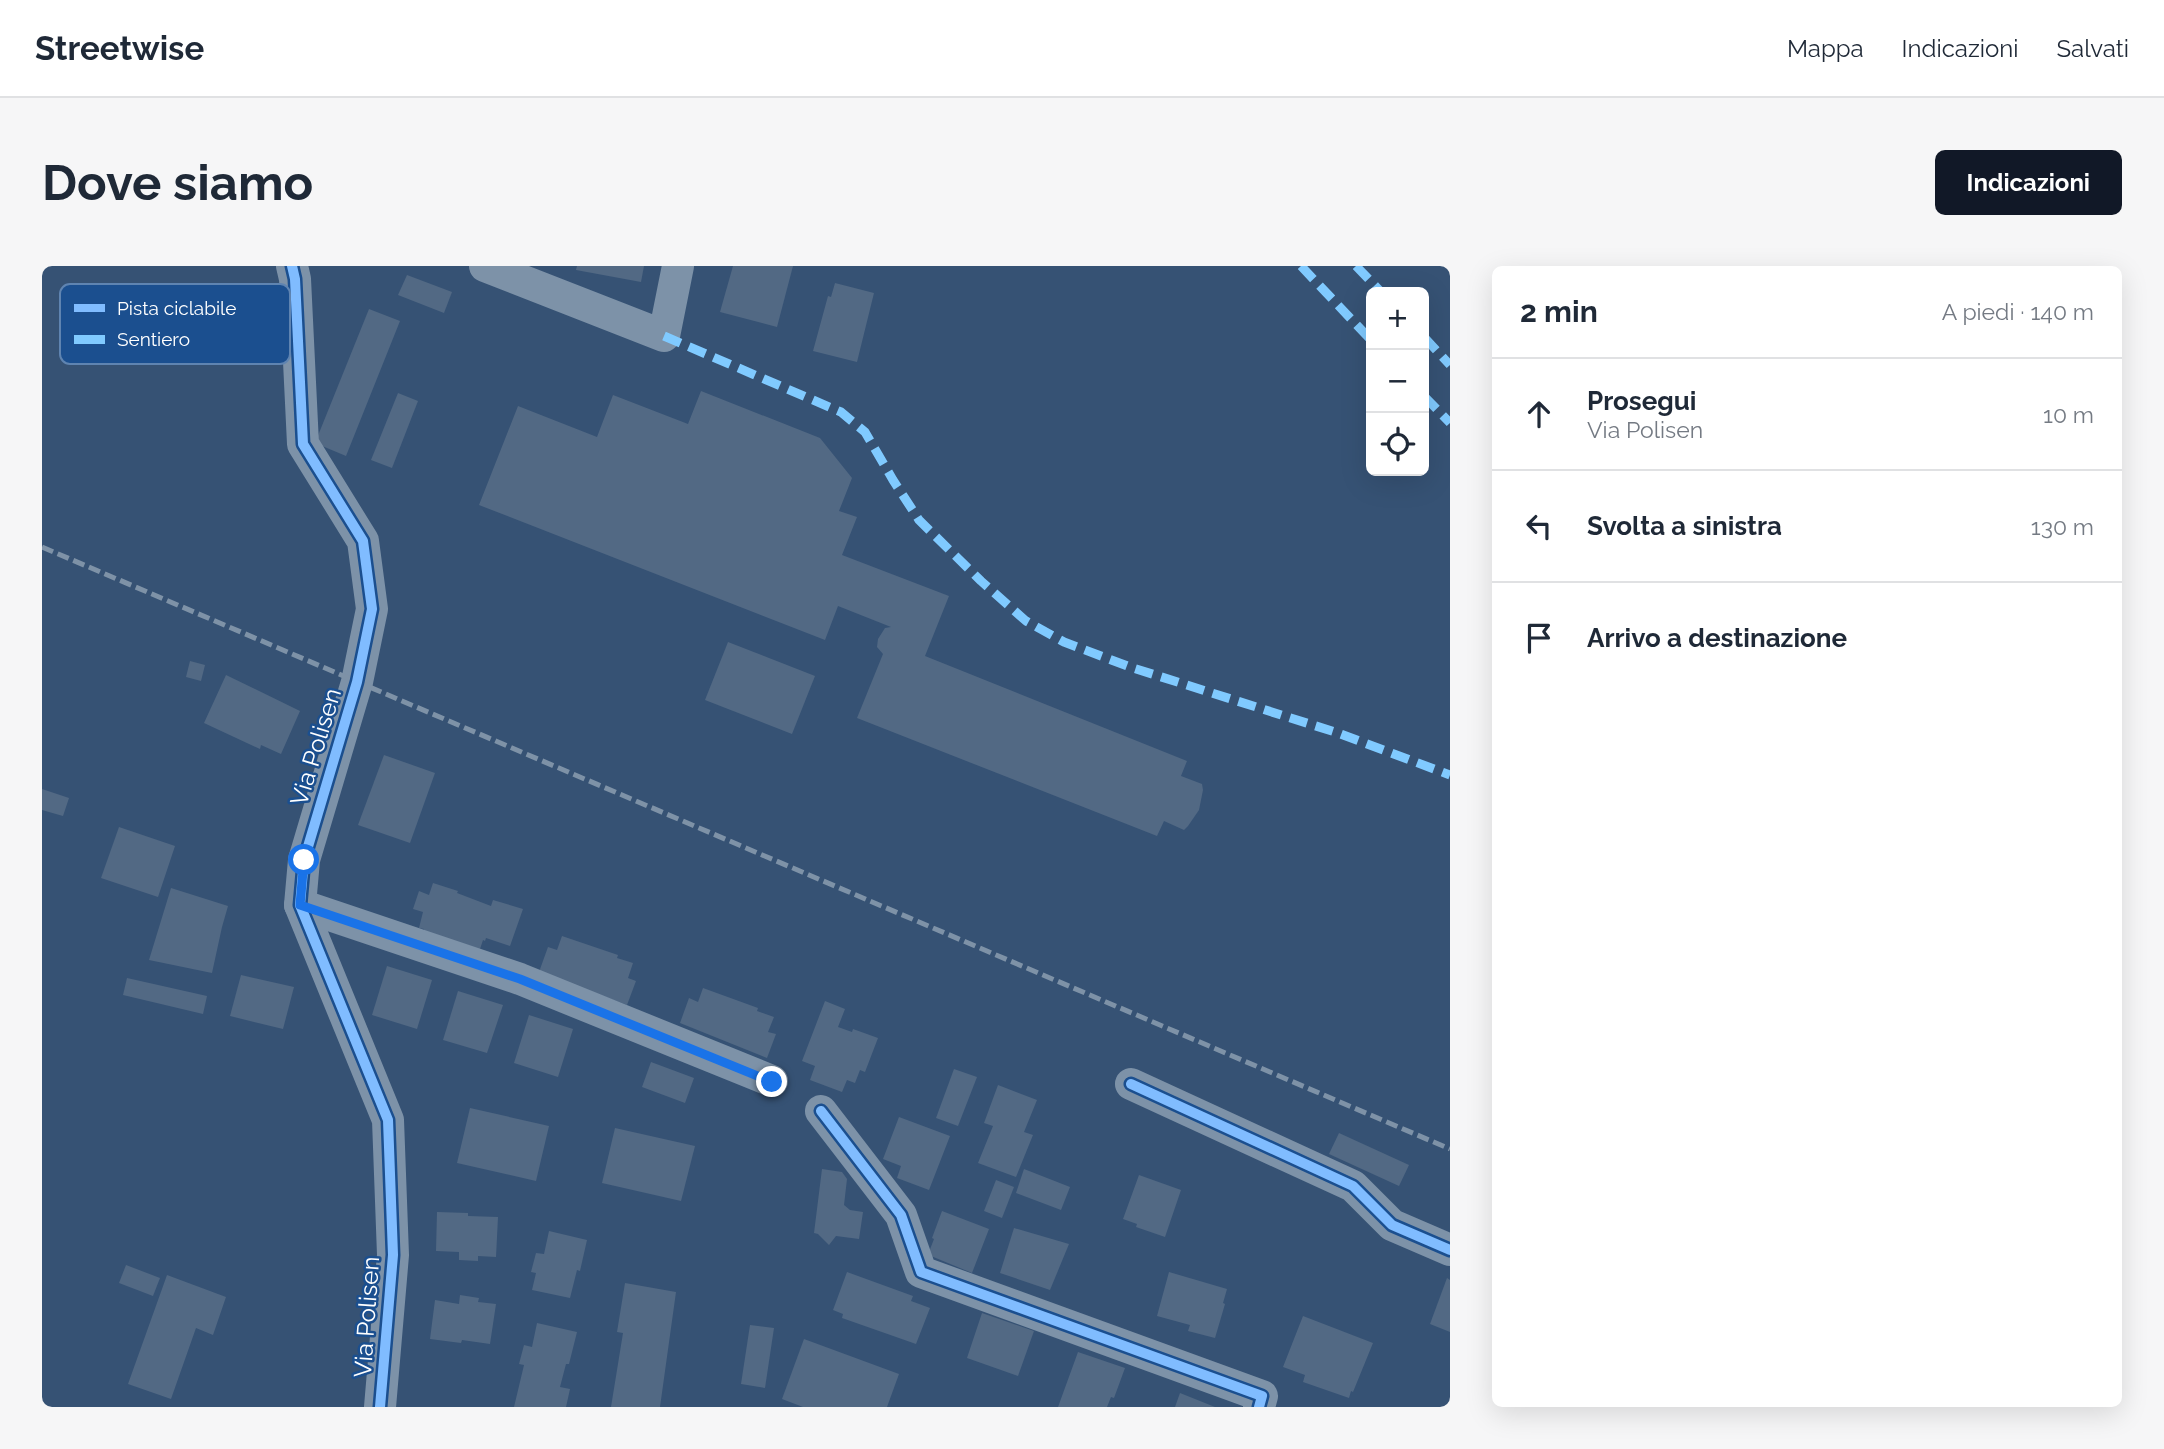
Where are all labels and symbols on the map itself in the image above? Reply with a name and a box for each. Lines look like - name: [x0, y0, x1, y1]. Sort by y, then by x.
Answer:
- legend: [60, 284, 290, 364]
- text: Pista ciclabile: [117, 297, 236, 319]
- text: Sentiero: [117, 328, 190, 350]
- street label: Via Polisen: [284, 685, 347, 809]
- route start: [288, 844, 319, 875]
- route end: [756, 1066, 787, 1097]
- street label: Via Polisen: [348, 1256, 385, 1378]

